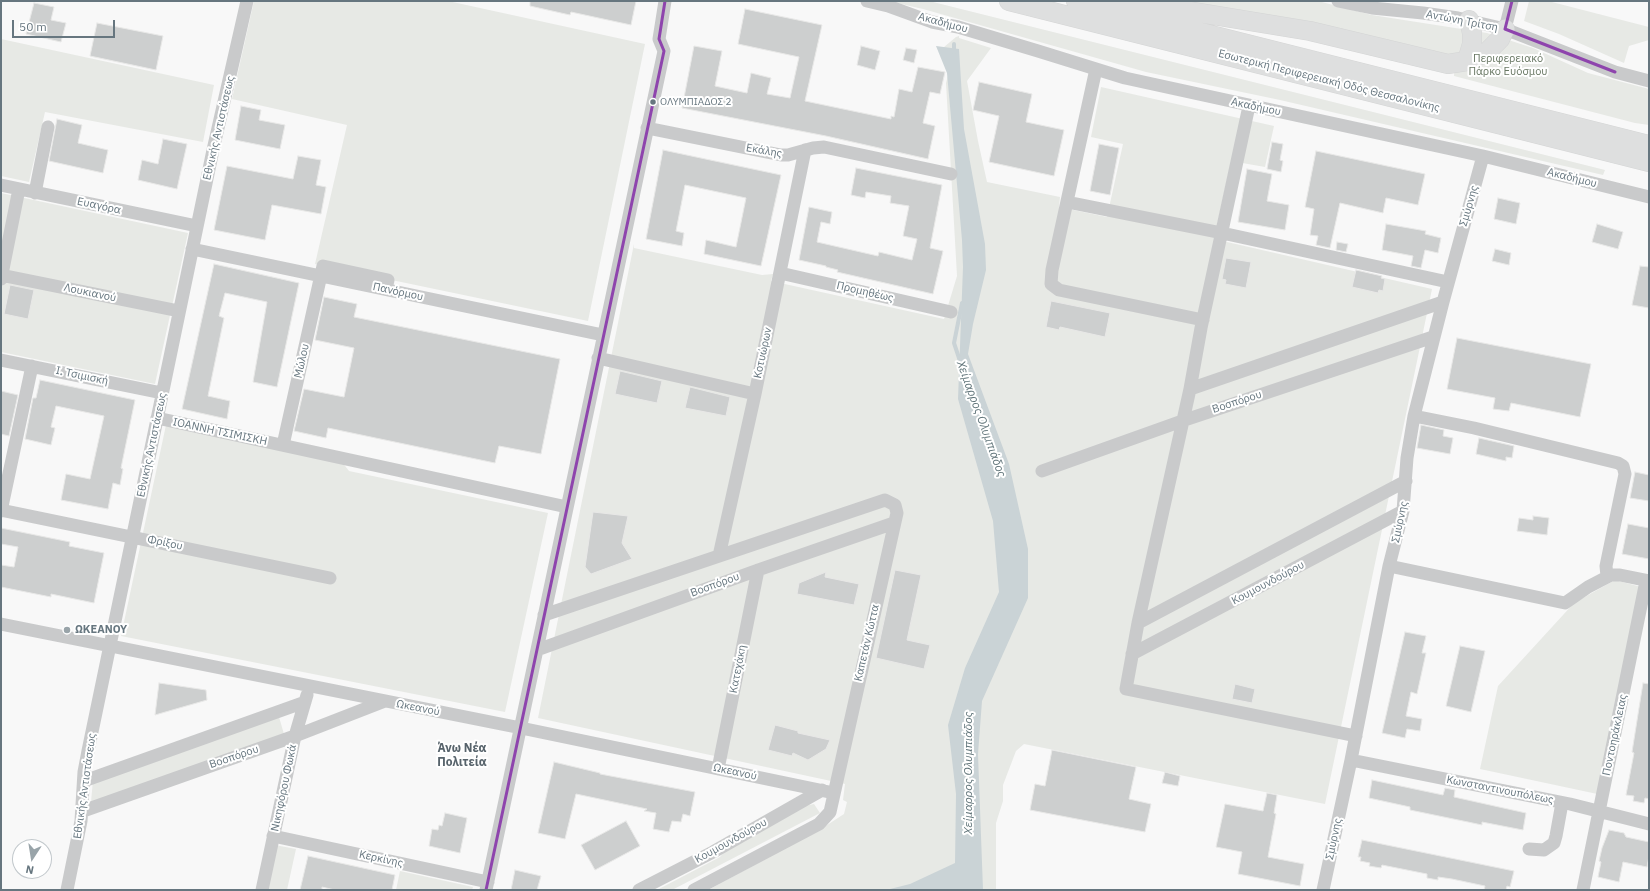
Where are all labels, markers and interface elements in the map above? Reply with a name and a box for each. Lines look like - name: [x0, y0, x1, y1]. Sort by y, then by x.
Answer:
- street label: Αντώνη Τρίτση: [1425, 8, 1499, 34]
- street label: Ακαδήμου: [917, 10, 969, 36]
- scale bar: [14, 12, 117, 38]
- text: 50 m: [19, 19, 47, 34]
- street label: Εσωτερική Περιφερειακή Οδός Θεσσαλονίκης: [1217, 47, 1441, 115]
- park label: Περιφερειακό Πάρκο Ευόσμου: [1468, 52, 1548, 78]
- street label: Εθνικής Αντιστάσεως: [201, 75, 237, 181]
- street label: Ακαδήμου: [1230, 95, 1282, 119]
- place label: ΟΛΥΜΠΙΑΔΟΣ 2: [660, 96, 732, 108]
- marker: ΟΛΥΜΠΙΑΔΟΣ 2: [648, 97, 658, 107]
- street label: Εκάλης: [745, 141, 783, 161]
- street label: Ακαδήμου: [1546, 165, 1598, 191]
- street label: Σμύρνης: [1457, 184, 1481, 228]
- street label: Ευαγόρα: [76, 195, 122, 217]
- street label: Προμηθέως: [835, 279, 895, 305]
- street label: Πανόρμου: [372, 280, 424, 304]
- street label: Λουκιανού: [63, 281, 117, 305]
- street label: Κοτυώρων: [751, 326, 775, 380]
- street label: Μώλου: [292, 343, 312, 379]
- water label: Χείμαρρος Ολυμπιάδος: [953, 359, 1009, 479]
- street label: Ι. Τσιμισκή: [55, 364, 109, 388]
- street label: Βοσπόρου: [1211, 388, 1263, 416]
- street label: Εθνικής Αντιστάσεως: [134, 392, 170, 498]
- street label: ΙΟΑΝΝΗ ΤΣΙΜΙΣΚΗ: [172, 416, 268, 448]
- street label: Σμύρνης: [1389, 500, 1411, 544]
- street label: Φρίξου: [146, 533, 184, 553]
- street label: Κουμουνδούρου: [1229, 558, 1307, 608]
- street label: Βοσπόρου: [689, 570, 741, 600]
- street label: Καπετάν Κώττα: [852, 603, 882, 683]
- place label: ΩΚΕΑΝΟΥ: [75, 623, 127, 637]
- marker: ΩΚΕΑΝΟΥ: [62, 625, 72, 635]
- street label: Κατεχάκη: [727, 644, 749, 694]
- street label: Ποντοηράκλειας: [1600, 693, 1630, 777]
- street label: Ωκεανού: [395, 697, 441, 719]
- water label: Χείμαρρος Ολυμπιάδος: [962, 712, 976, 834]
- street label: Εθνικής Αντιστάσεως: [71, 732, 99, 840]
- street label: Βοσπόρου: [208, 742, 260, 772]
- district label: Άνω Νέα Πολιτεία: [437, 742, 487, 770]
- street label: Νικηφόρου Φωκά: [268, 743, 300, 833]
- street label: Ωκεανού: [712, 761, 758, 783]
- street label: Κωνσταντινουπόλεως: [1445, 773, 1555, 807]
- street label: Κουμουνδούρου: [693, 816, 769, 866]
- street label: Σμύρνης: [1323, 817, 1345, 861]
- north arrow: [12, 839, 52, 879]
- street label: Κερκίνης: [358, 848, 404, 870]
- text: N: [24, 862, 35, 877]

